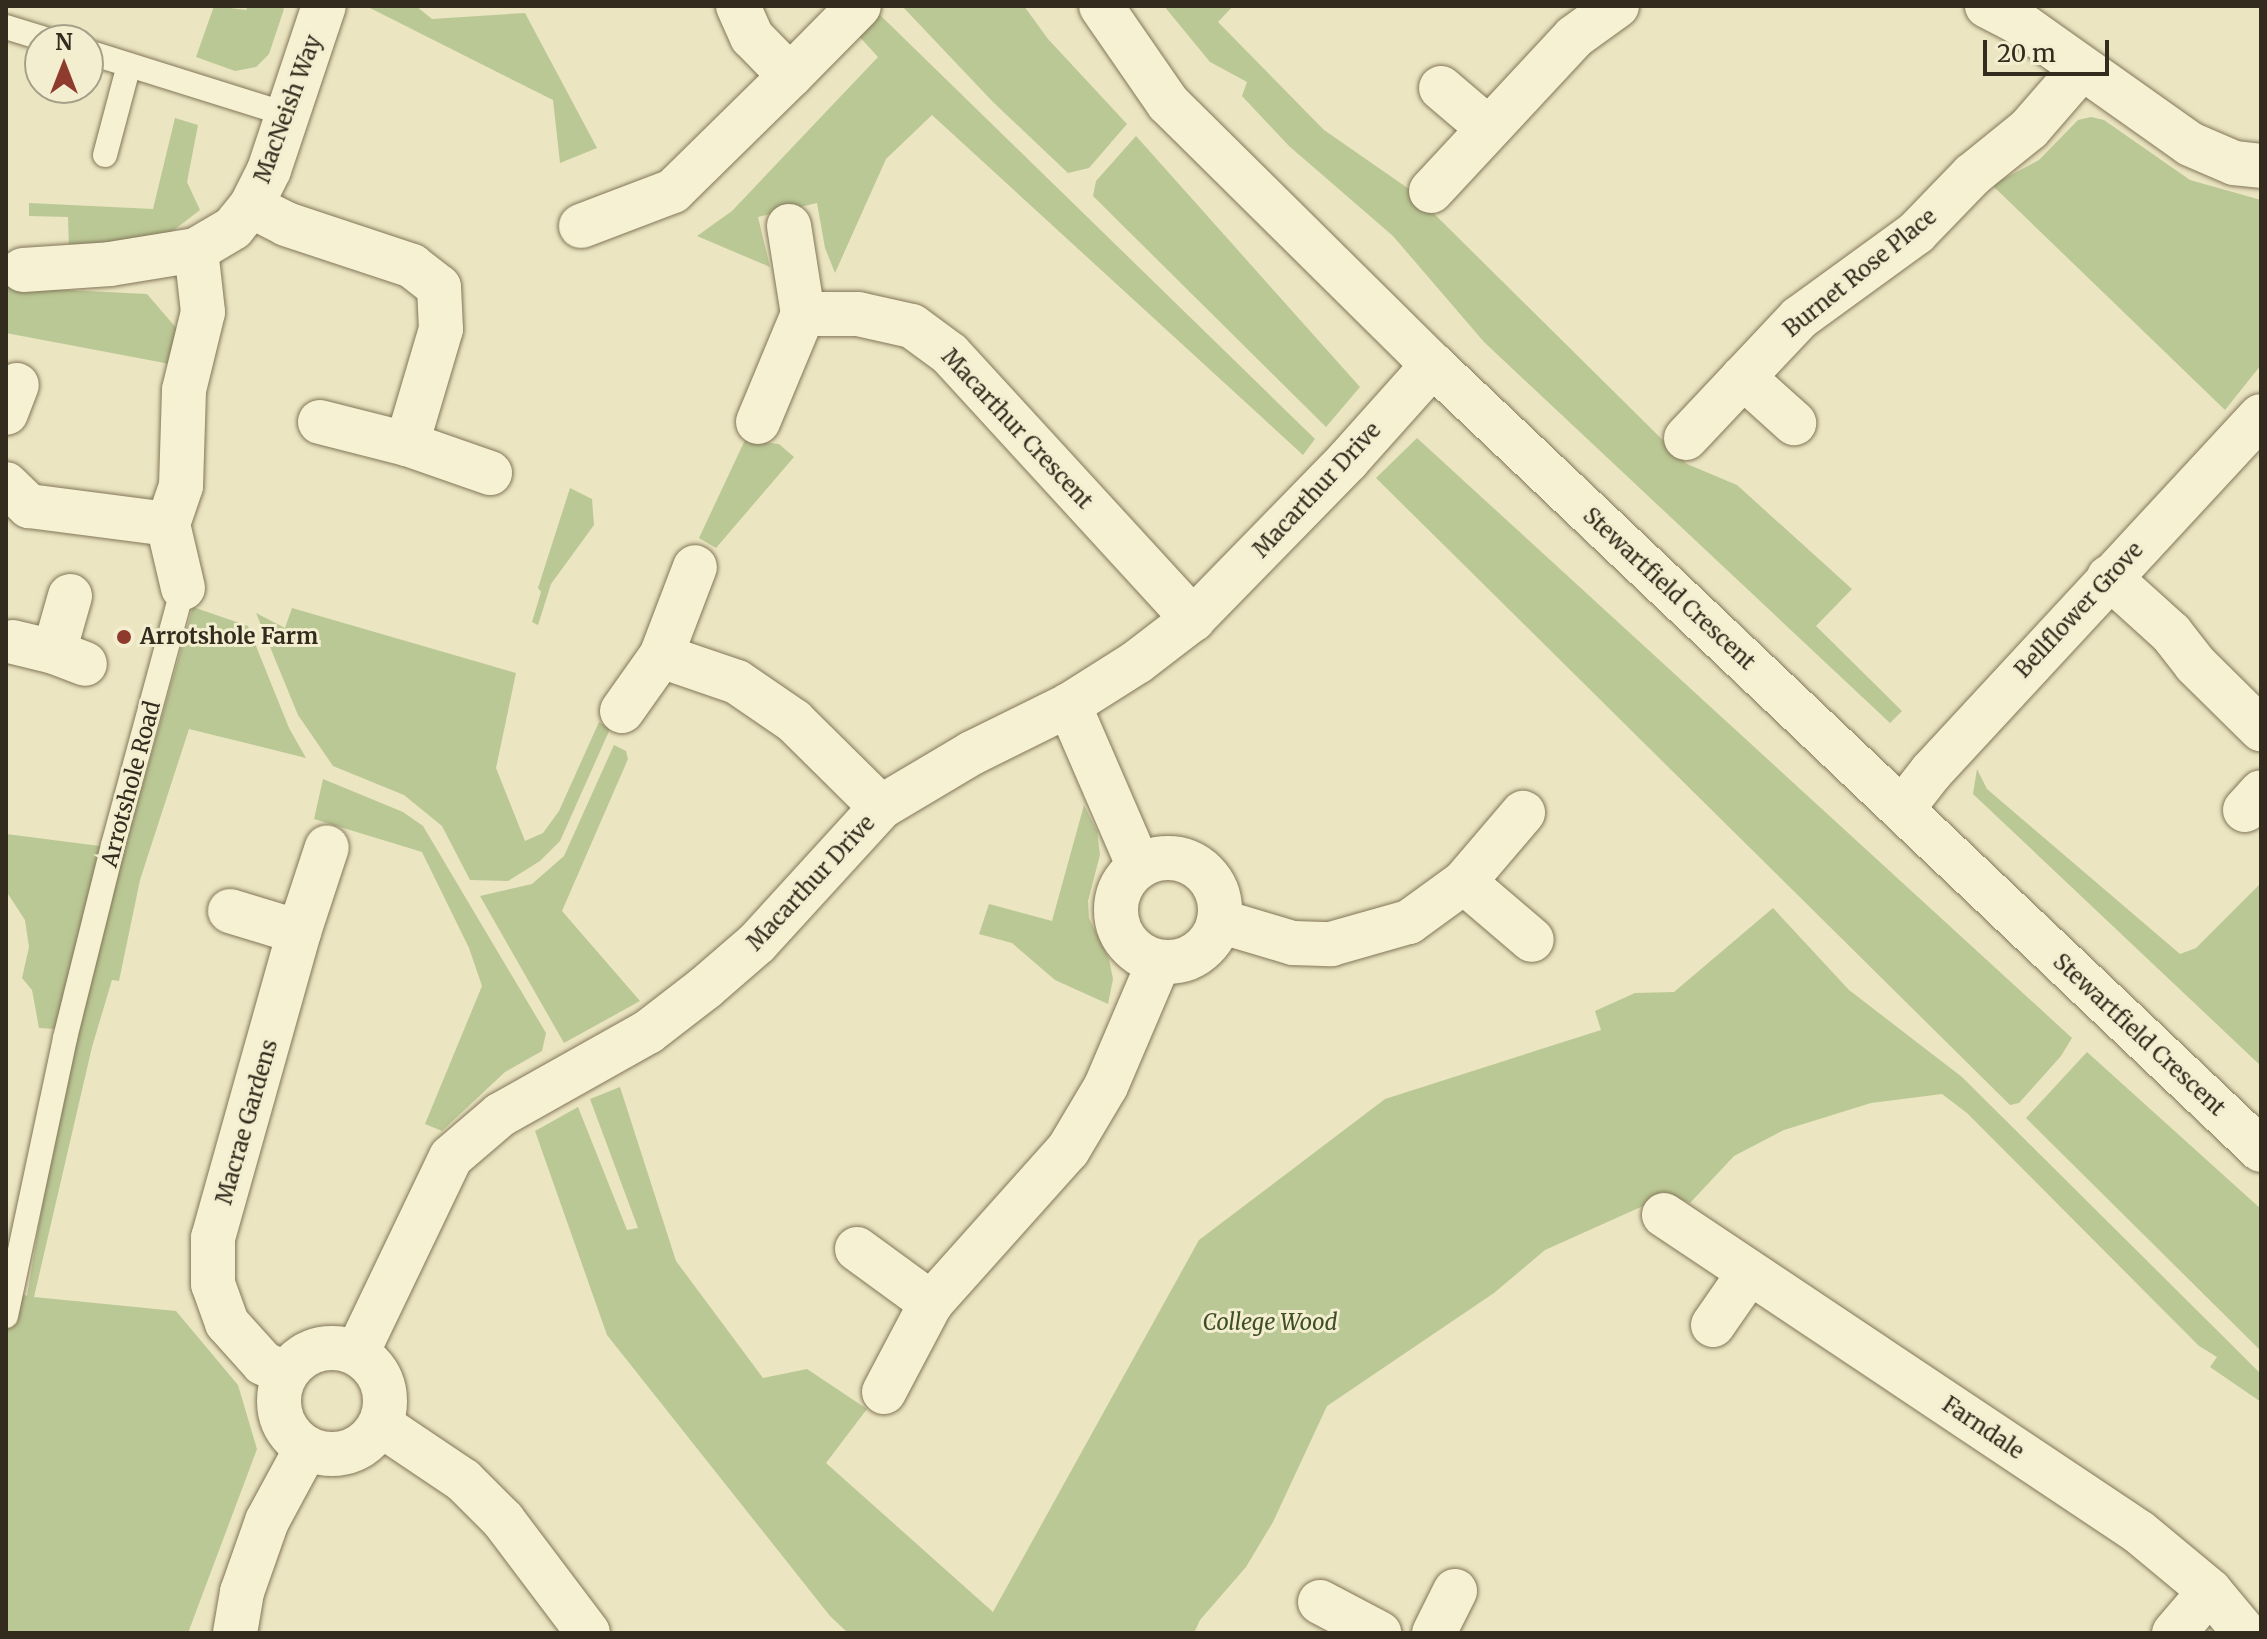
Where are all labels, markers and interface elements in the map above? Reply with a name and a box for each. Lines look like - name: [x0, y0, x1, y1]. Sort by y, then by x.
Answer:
- north arrow: [24, 24, 104, 104]
- scale bar: [1987, 24, 2113, 74]
- text: N: [55, 28, 73, 56]
- street label: MacNeish Way: [249, 32, 327, 186]
- text: 20 m: [1997, 38, 2056, 69]
- street label: Burnet Rose Place: [1778, 203, 1942, 343]
- street label: Macarthur Crescent: [936, 344, 1098, 514]
- street label: Macarthur Drive: [1248, 417, 1386, 563]
- street label: Stewartfield Crescent: [1578, 502, 1760, 676]
- street label: Bellflower Grove: [2010, 537, 2148, 683]
- place label: Arrotshole Farm: [140, 624, 318, 650]
- marker: Arrotshole Farm: [115, 628, 133, 646]
- street label: Arrotshole Road: [96, 698, 166, 870]
- street label: Macarthur Drive: [742, 810, 880, 956]
- street label: Stewartfield Crescent: [2048, 948, 2230, 1122]
- street label: Macrae Gardens: [211, 1037, 283, 1207]
- park label: College Wood: [1203, 1310, 1337, 1336]
- street label: Farndale: [1937, 1391, 2029, 1465]

